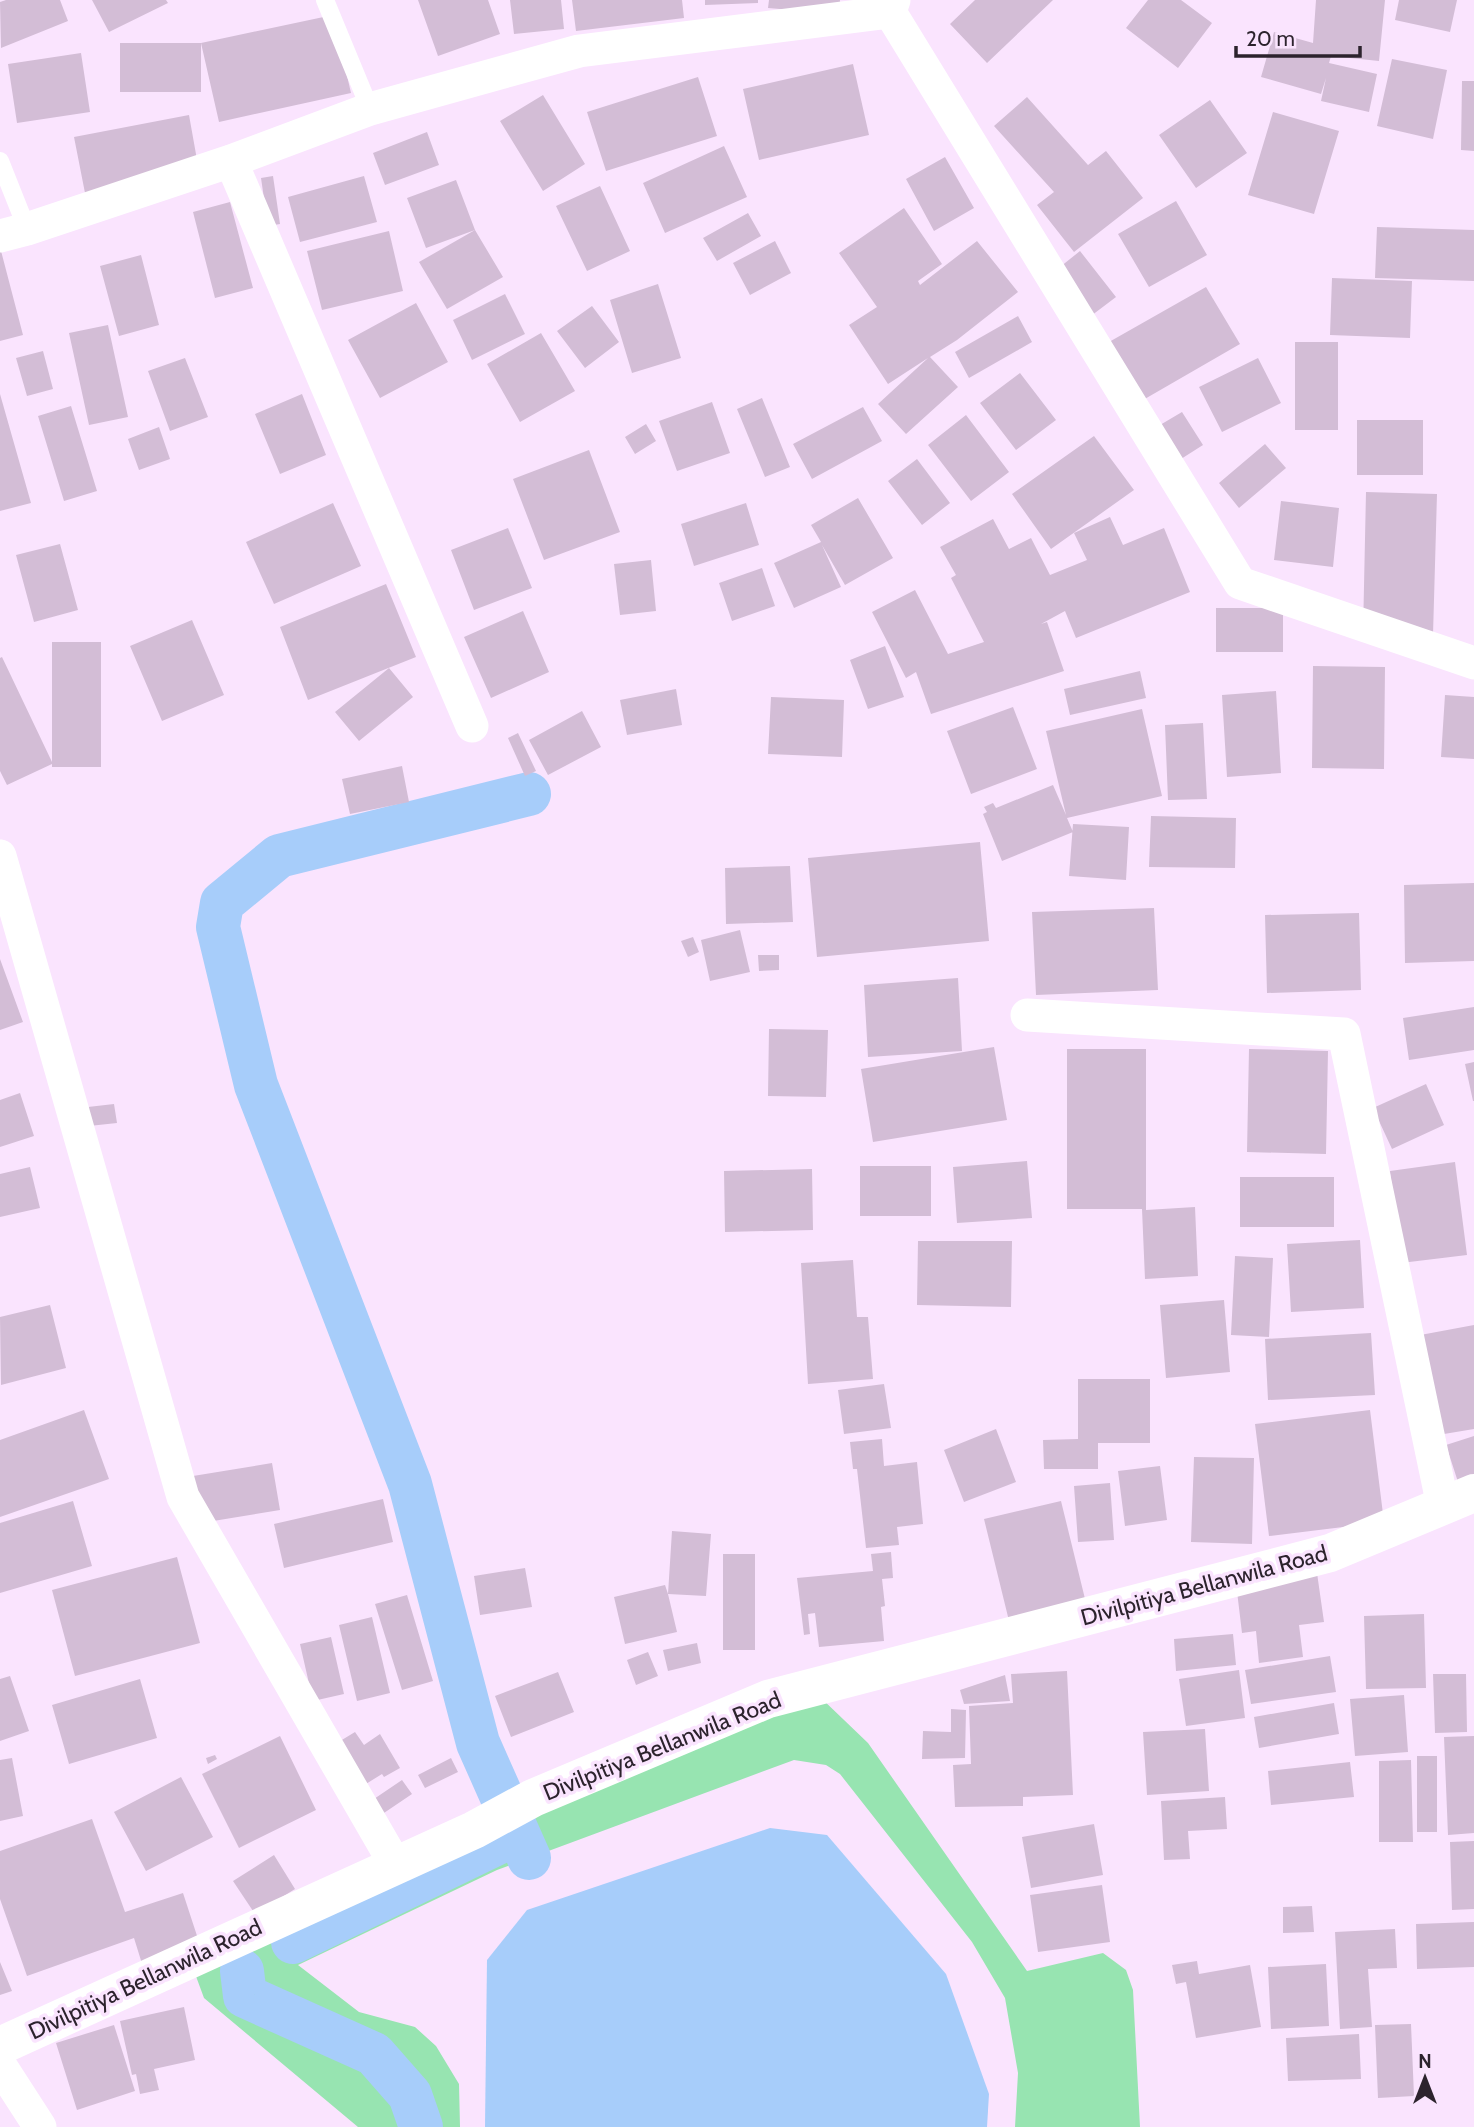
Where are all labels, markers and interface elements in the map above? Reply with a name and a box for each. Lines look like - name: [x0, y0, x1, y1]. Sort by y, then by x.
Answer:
- scale bar: [1236, 14, 1360, 58]
- text: 20 m: [1246, 26, 1295, 51]
- street label: Divilpitiya Bellanwila Road: [1078, 1539, 1330, 1631]
- street label: Divilpitiya Bellanwila Road: [539, 1685, 785, 1807]
- street label: Divilpitiya Bellanwila Road: [24, 1913, 266, 2045]
- north arrow: [1390, 2043, 1460, 2113]
- text: N: [1418, 2050, 1432, 2073]

